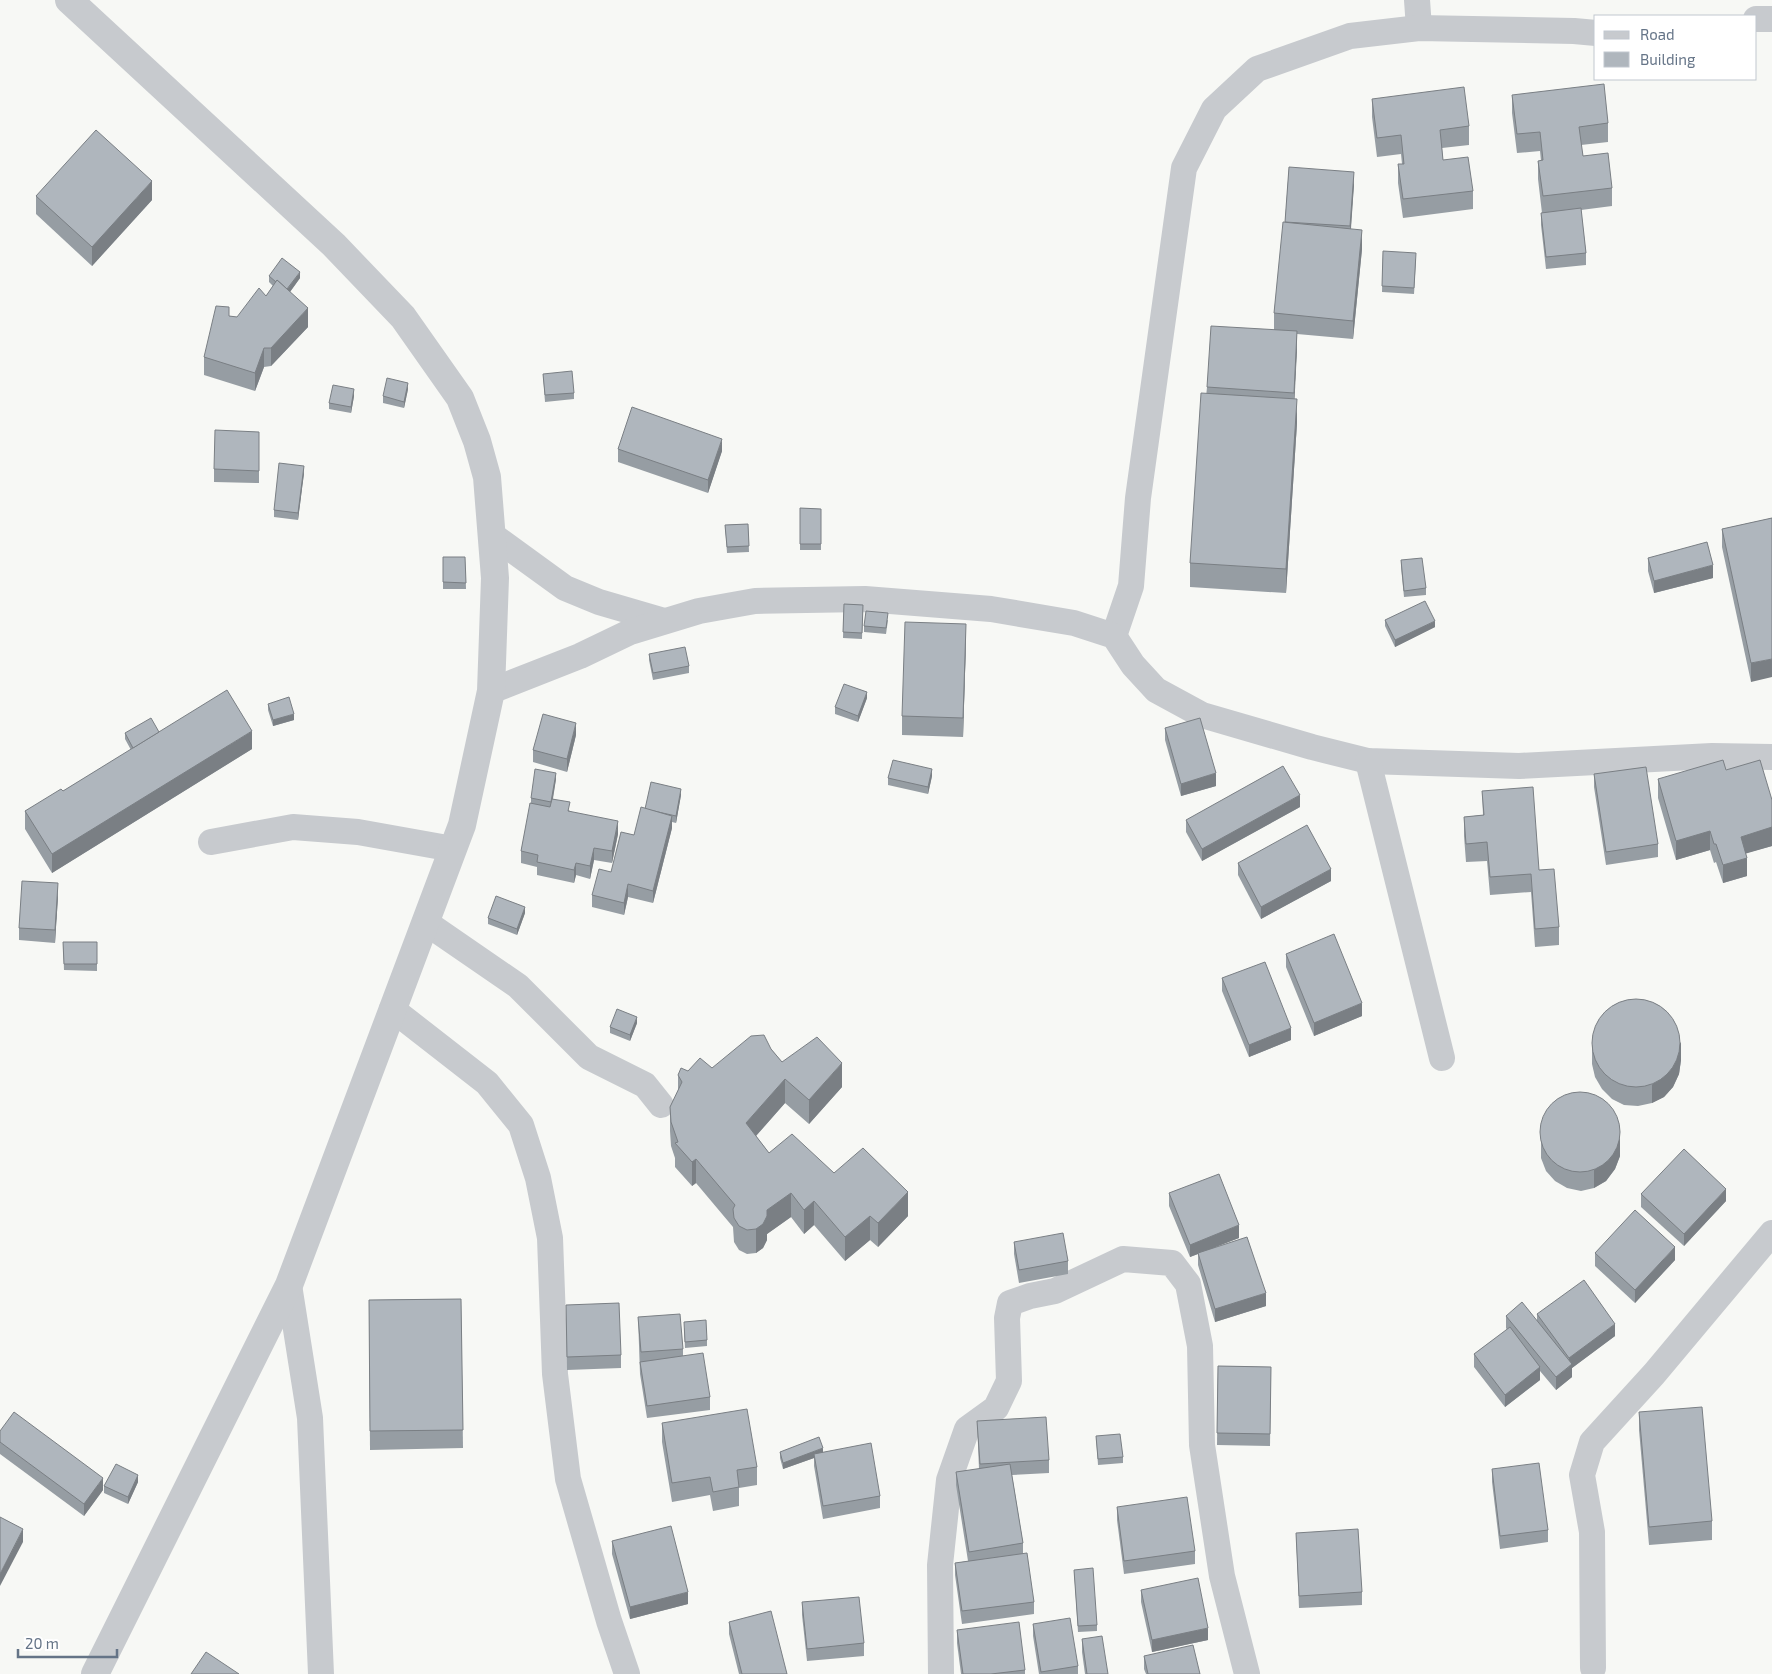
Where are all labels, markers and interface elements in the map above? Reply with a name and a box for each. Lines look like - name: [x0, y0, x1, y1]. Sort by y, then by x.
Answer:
- legend: [1594, 15, 1757, 80]
- text: Road: [1640, 25, 1675, 43]
- text: Building: [1640, 50, 1696, 68]
- scale bar: [18, 1626, 116, 1658]
- text: 20 m: [25, 1634, 59, 1652]

